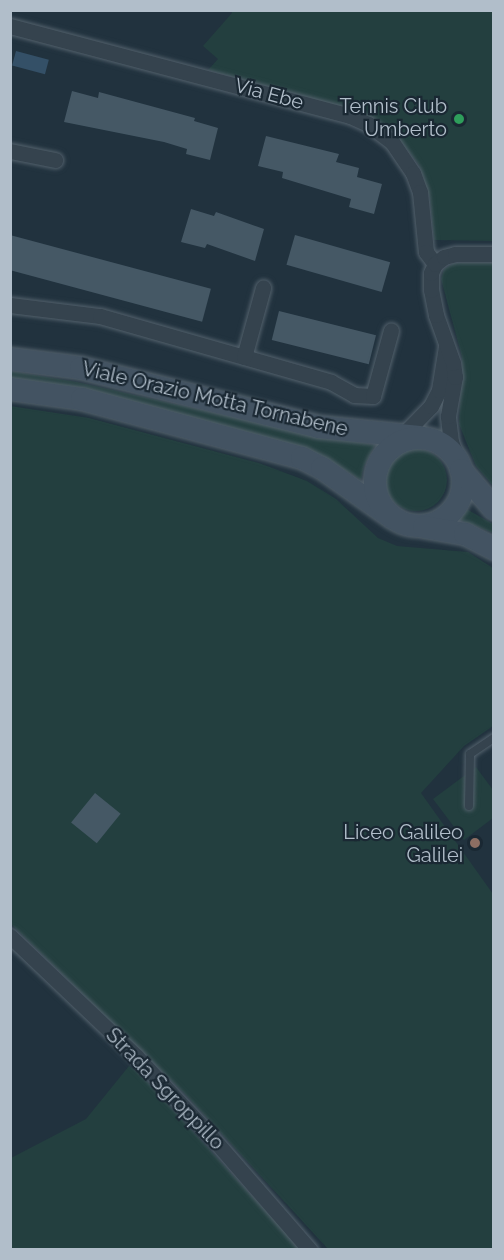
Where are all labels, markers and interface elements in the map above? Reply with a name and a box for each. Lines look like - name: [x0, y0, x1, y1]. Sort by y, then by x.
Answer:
- street label: Via Ebe: [232, 73, 306, 115]
- place label: Tennis Club Umberto: [339, 95, 447, 142]
- marker: Tennis Club Umberto: [452, 112, 466, 126]
- street label: Viale Orazio Motta Tornabene: [79, 357, 351, 441]
- place label: Liceo Galileo Galilei: [343, 820, 463, 867]
- marker: Liceo Galileo Galilei: [468, 836, 482, 850]
- street label: Strada Sgroppillo: [101, 1023, 229, 1155]

